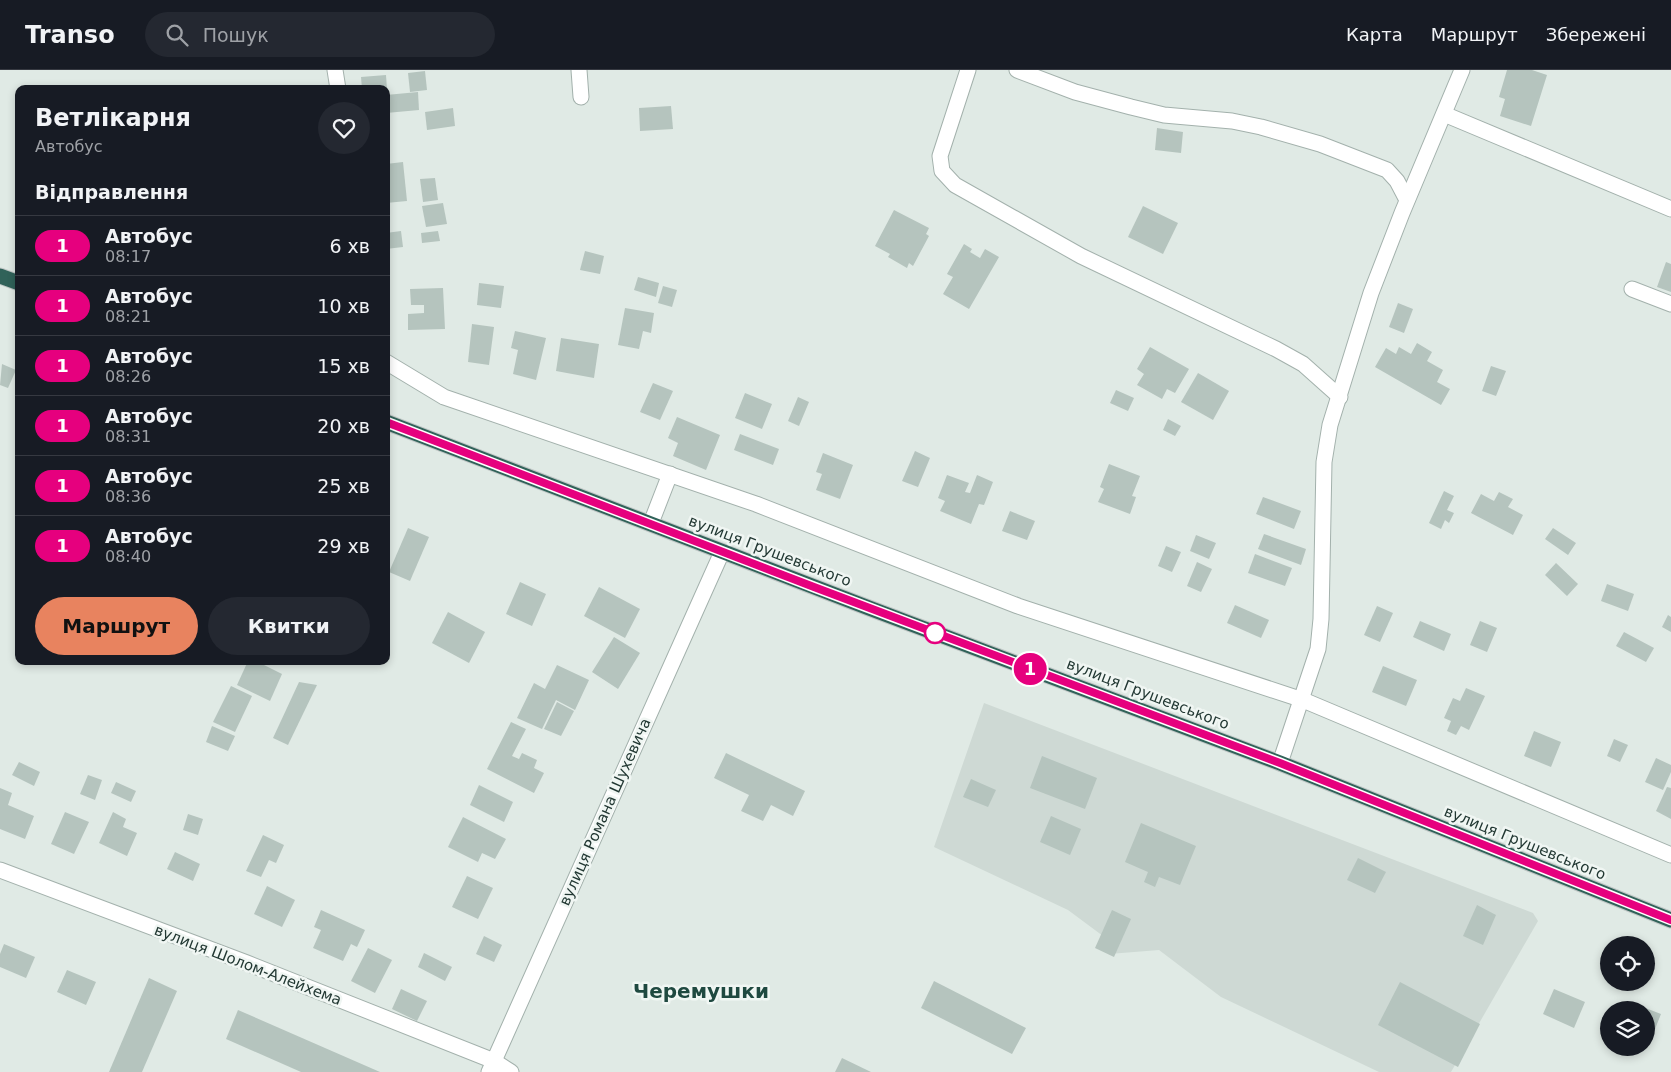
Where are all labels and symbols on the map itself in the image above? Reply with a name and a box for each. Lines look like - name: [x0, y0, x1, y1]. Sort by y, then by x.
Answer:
- street label: вулиця Грушевського: [686, 512, 854, 590]
- unlabelled marker: [924, 622, 946, 644]
- line badge: 1: [1014, 653, 1046, 685]
- street label: вулиця Грушевського: [1064, 655, 1232, 733]
- street label: вулиця Романа Шухевича: [555, 716, 655, 908]
- street label: вулиця Грушевського: [1442, 802, 1608, 884]
- street label: вулиця Шолом-Алейхема: [152, 921, 344, 1009]
- district label: Черемушки: [633, 979, 769, 1003]

